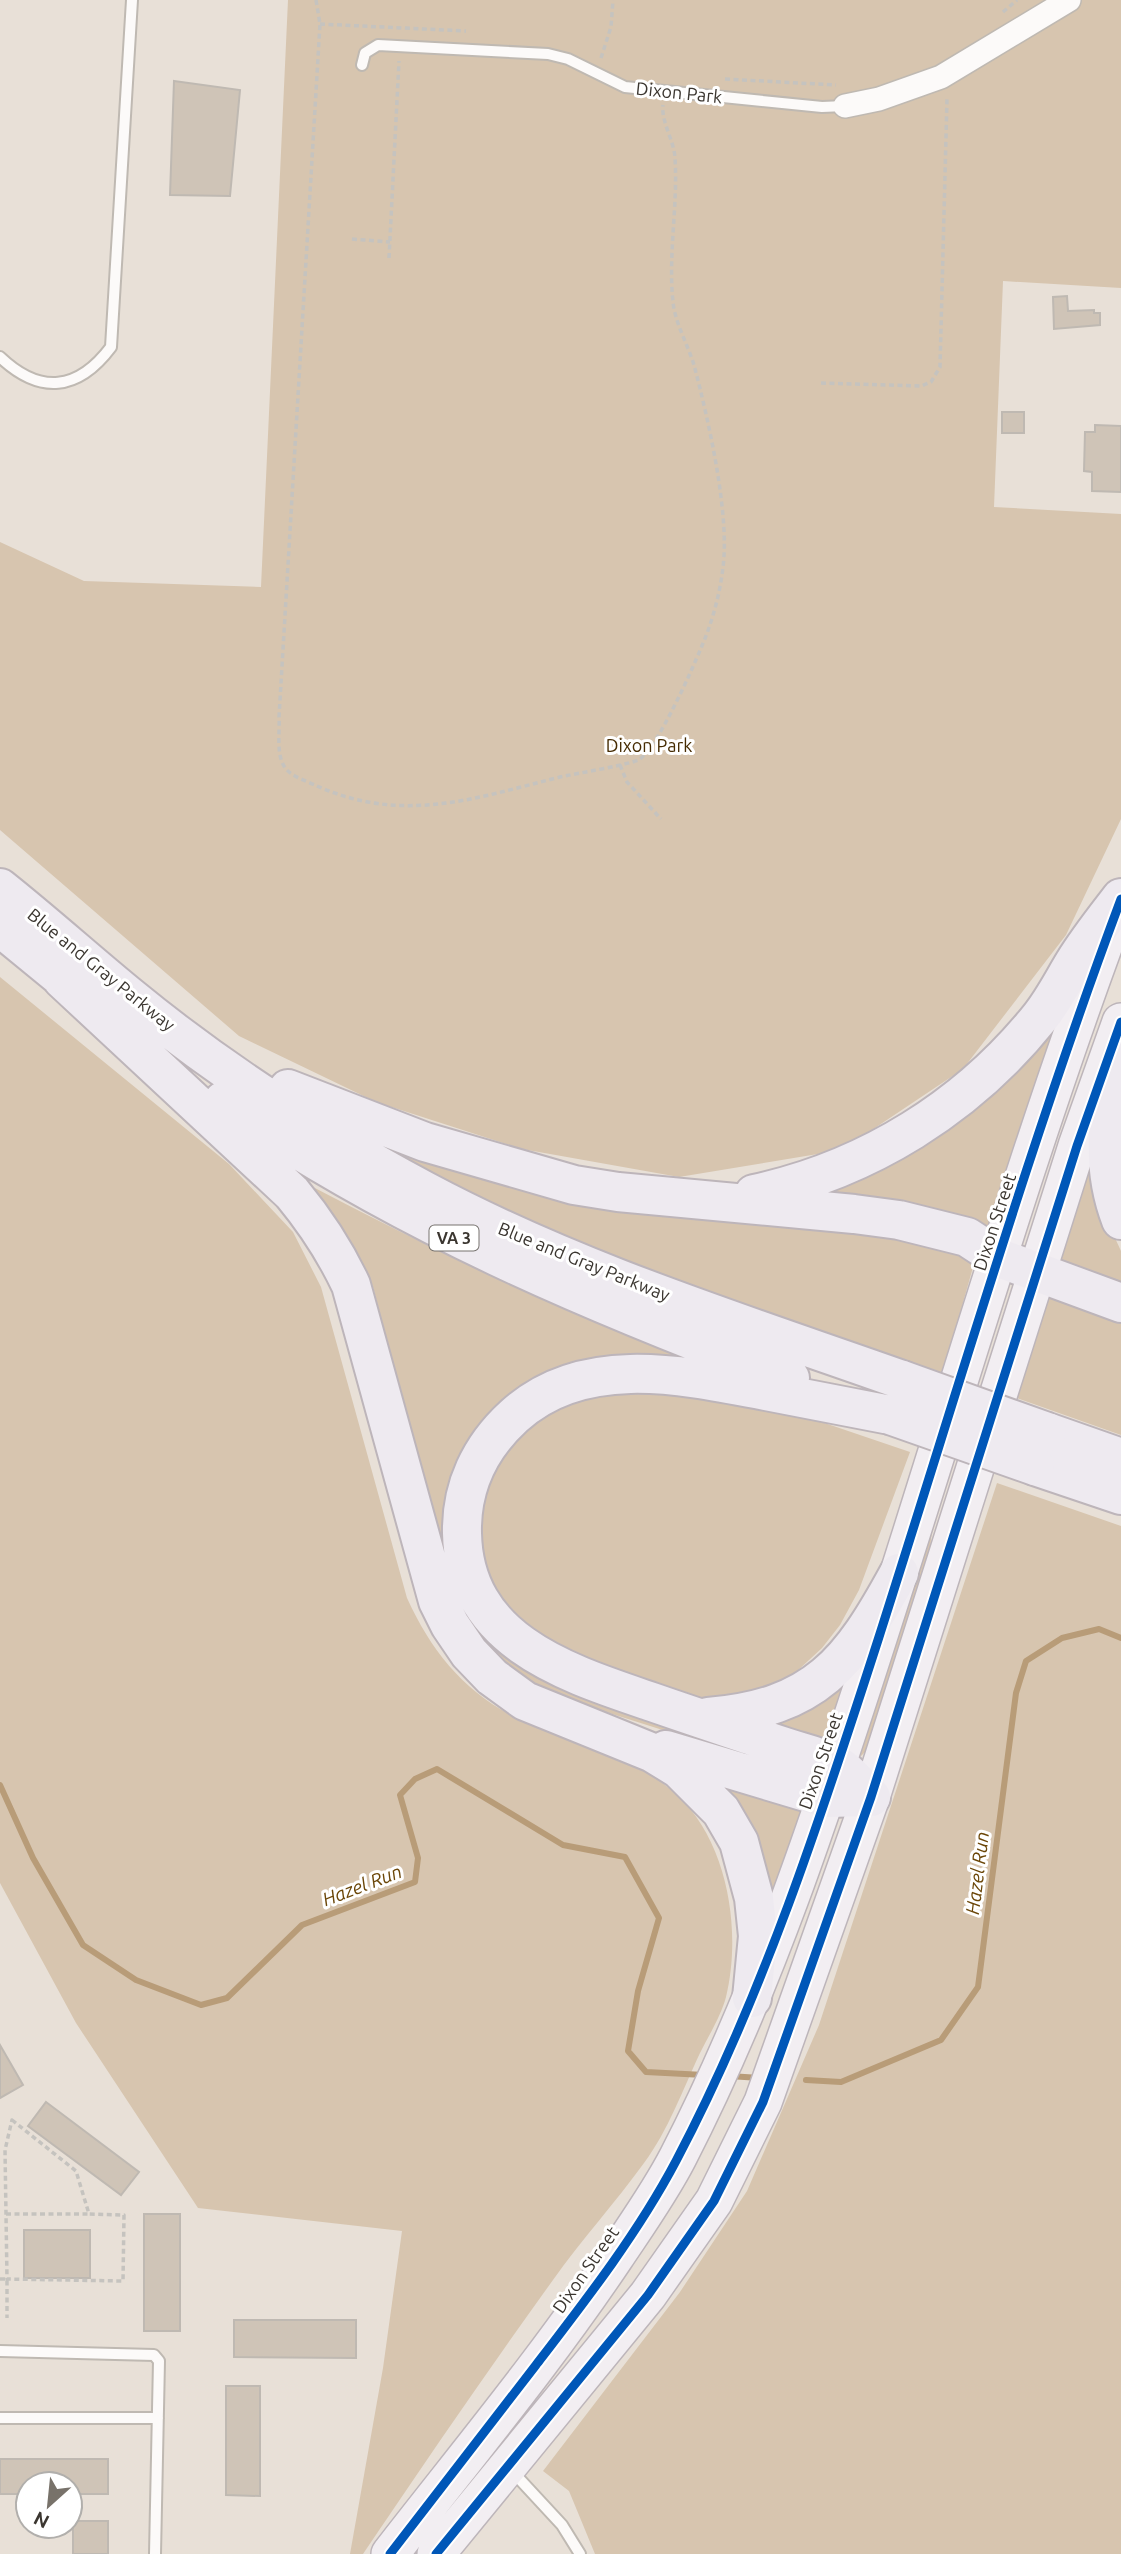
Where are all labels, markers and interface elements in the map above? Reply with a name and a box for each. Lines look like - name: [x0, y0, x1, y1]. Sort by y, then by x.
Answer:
- street label: Dixon Park: [635, 78, 723, 106]
- park label: Dixon Park: [606, 735, 692, 755]
- street label: Blue and Gray Parkway: [24, 904, 179, 1035]
- street label: Dixon Street: [969, 1170, 1019, 1273]
- street label: Blue and Gray Parkway: [496, 1218, 673, 1305]
- road number: VA 3: [430, 1226, 478, 1250]
- street label: Dixon Street: [794, 1710, 846, 1812]
- water label: Hazel Run: [961, 1830, 993, 1916]
- water label: Hazel Run: [319, 1860, 405, 1910]
- street label: Dixon Street: [548, 2222, 622, 2317]
- north arrow: [14, 2470, 84, 2540]
- text: N: [30, 2507, 53, 2533]

